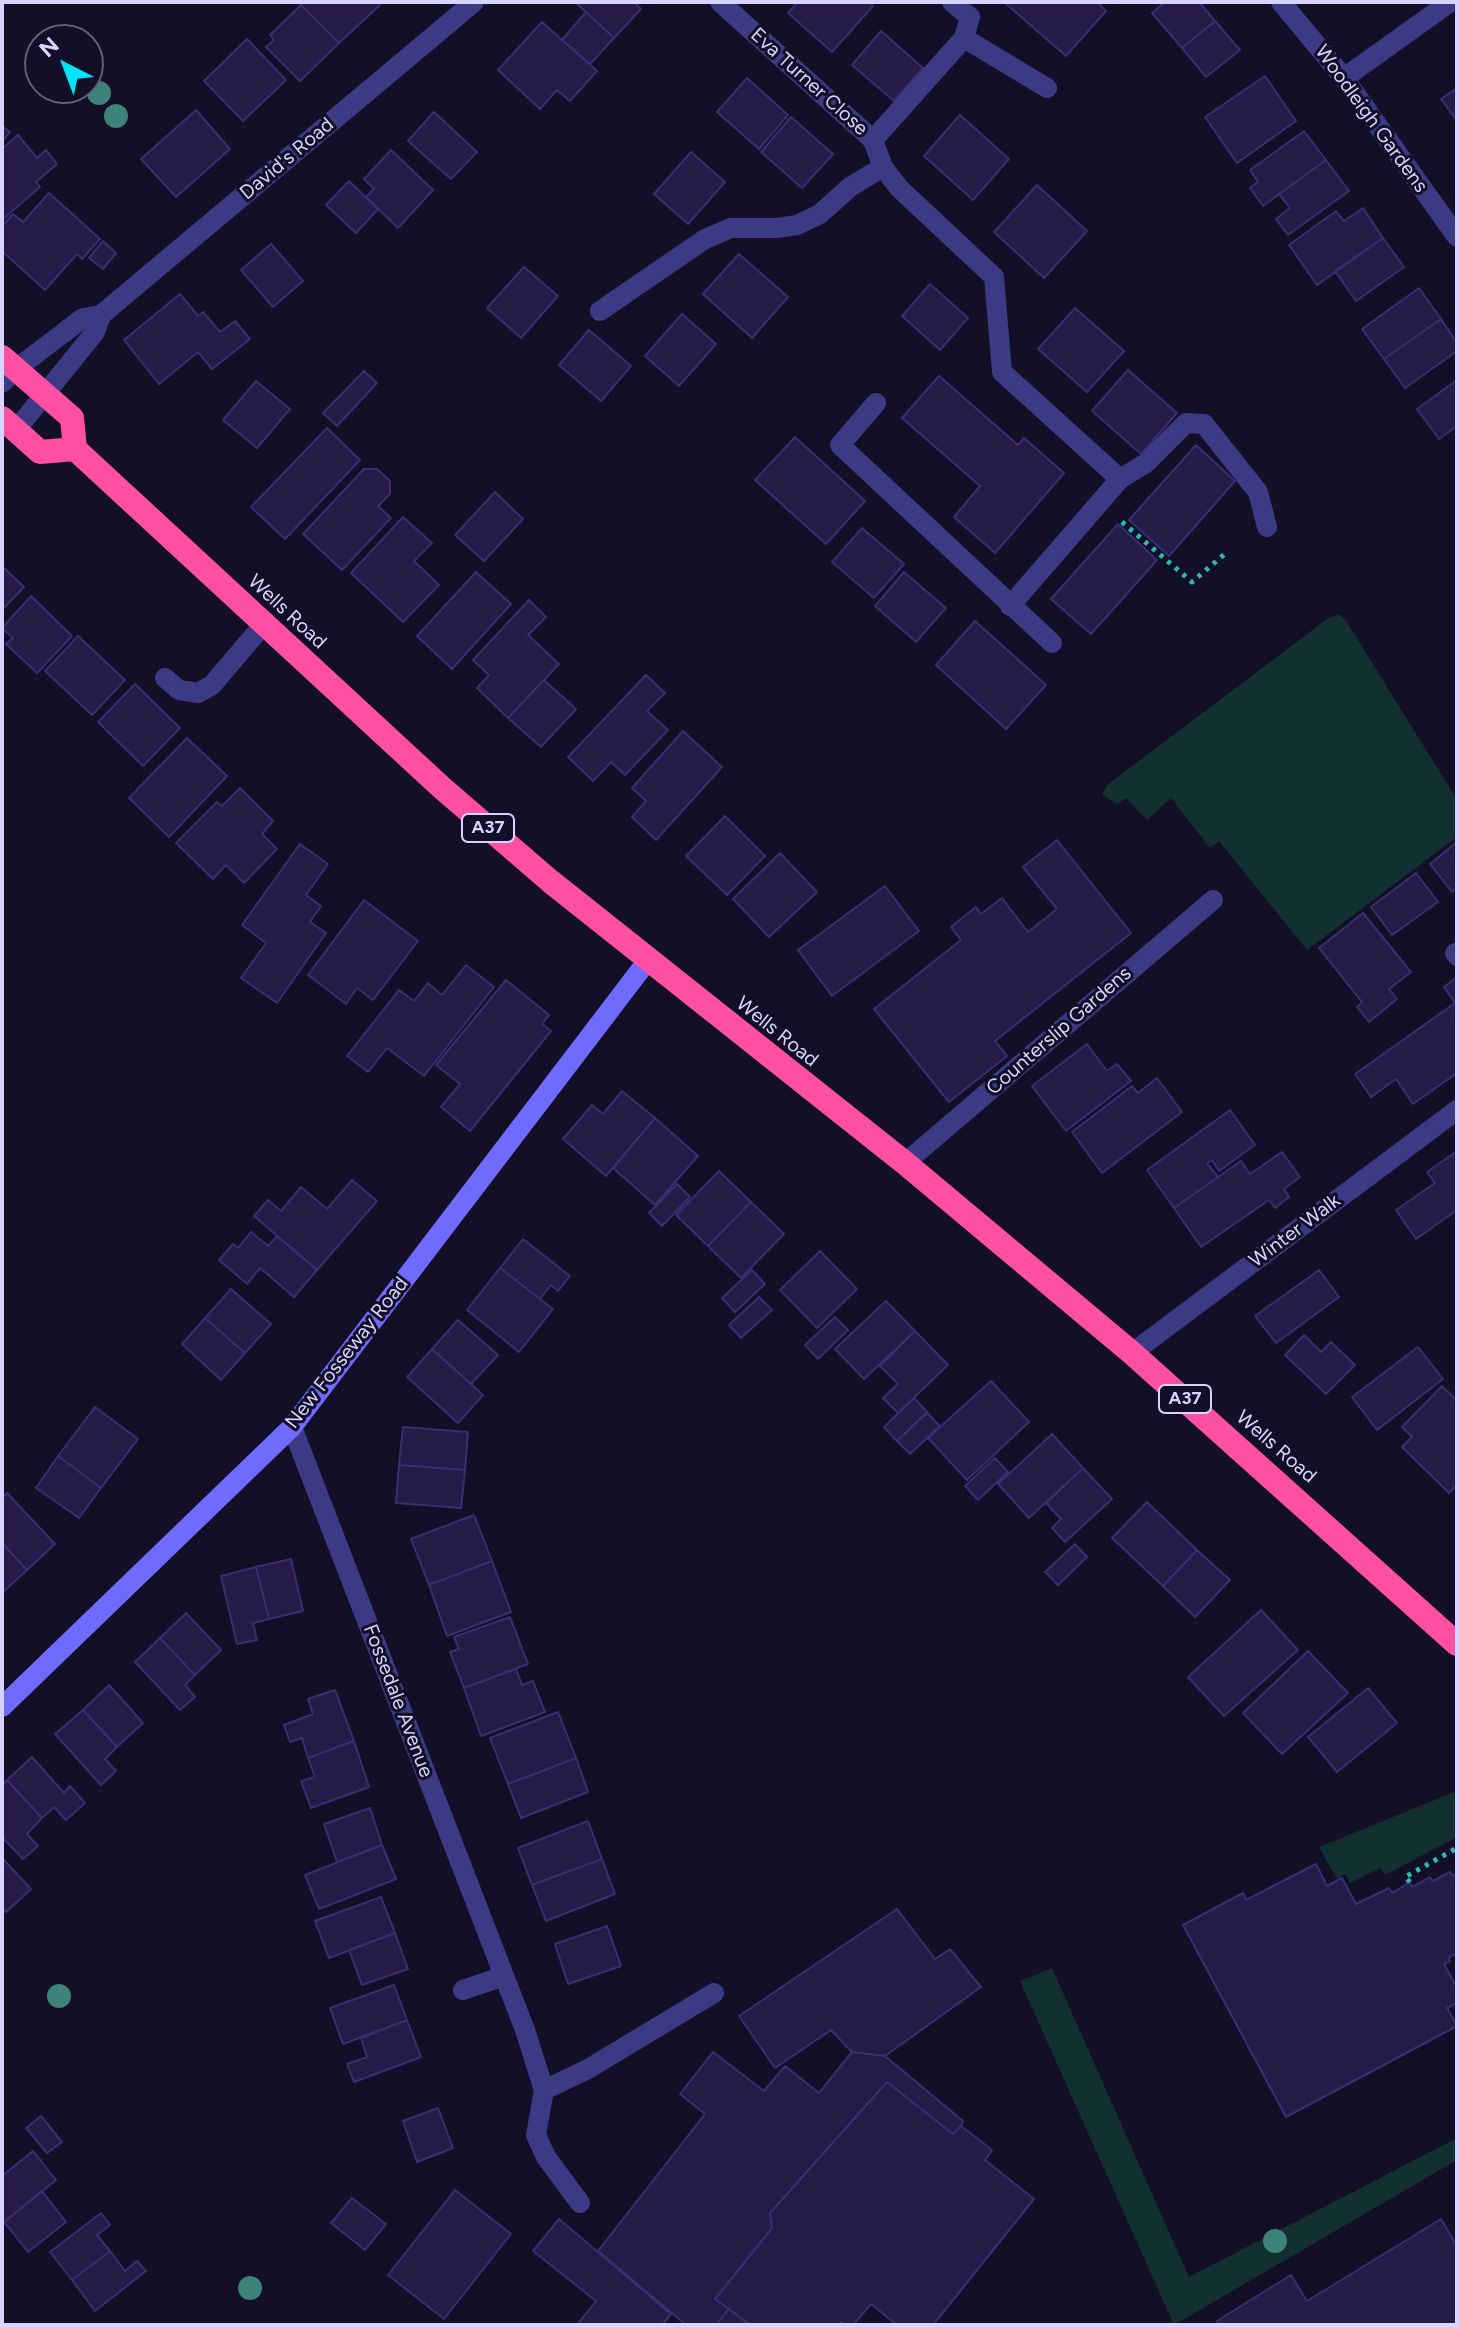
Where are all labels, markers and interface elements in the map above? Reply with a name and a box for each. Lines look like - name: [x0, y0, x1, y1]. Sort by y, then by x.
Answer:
- street label: Eva Turner Close: [745, 23, 873, 141]
- north arrow: [24, 24, 104, 104]
- text: N: [34, 32, 64, 63]
- street label: Woodleigh Gardens: [1309, 41, 1433, 197]
- street label: David's Road: [235, 113, 339, 205]
- street label: Wells Road: [243, 570, 331, 654]
- road number: A37: [462, 814, 514, 842]
- street label: Counterslip Gardens: [982, 962, 1136, 1100]
- street label: Wells Road: [731, 992, 823, 1072]
- street label: Winter Walk: [1245, 1189, 1345, 1273]
- street label: New Fosseway Road: [280, 1273, 414, 1433]
- road number: A37: [1159, 1385, 1211, 1413]
- street label: Wells Road: [1231, 1406, 1321, 1488]
- street label: Fossedale Avenue: [358, 1621, 438, 1781]

